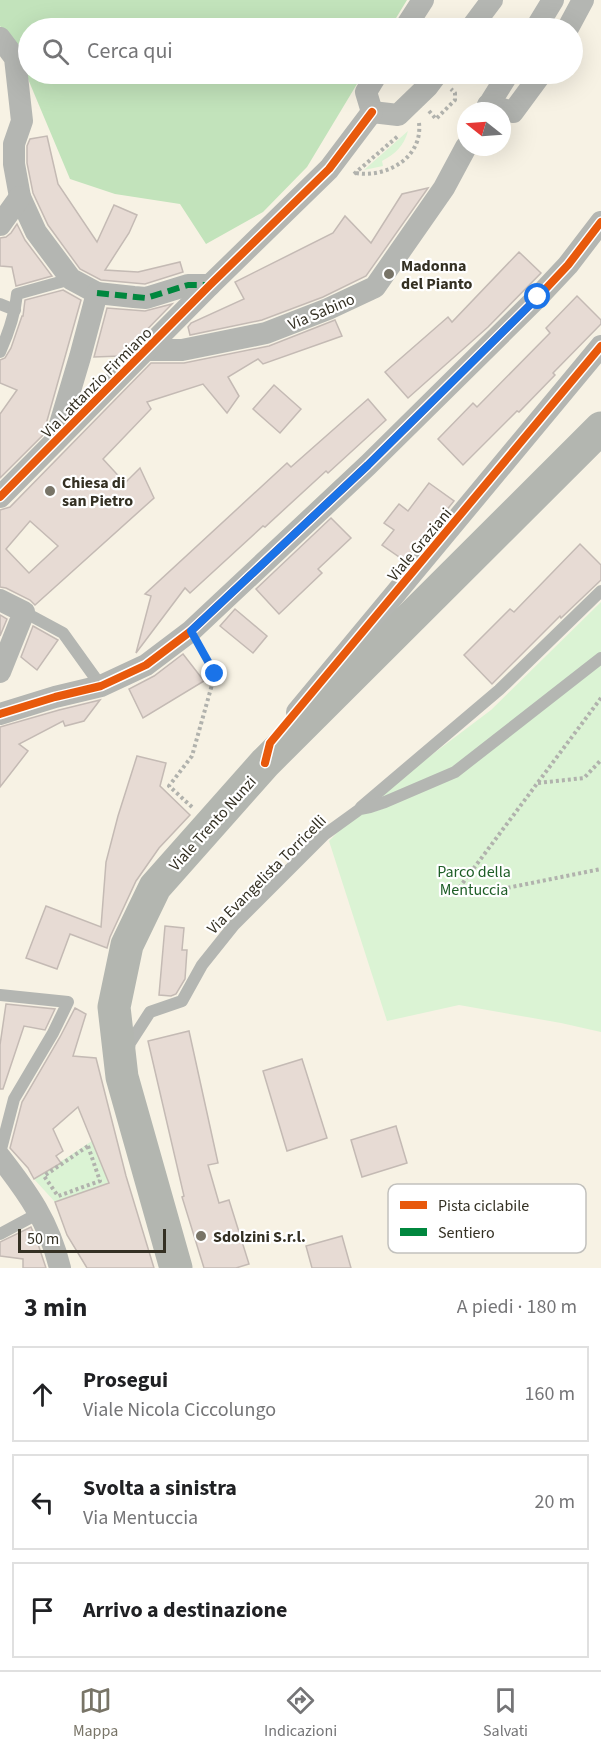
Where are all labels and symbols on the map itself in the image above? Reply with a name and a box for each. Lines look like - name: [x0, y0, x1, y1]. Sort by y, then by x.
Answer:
- north arrow: [457, 102, 511, 156]
- place label: Madonna del Pianto: [401, 255, 473, 295]
- marker: Madonna del Pianto: [382, 267, 396, 281]
- route start: [524, 283, 550, 309]
- street label: Via Sabino: [285, 288, 358, 336]
- street label: Via Lattanzio Firmiano: [36, 322, 157, 443]
- place label: Chiesa di san Pietro: [62, 472, 133, 512]
- marker: Chiesa di san Pietro: [43, 484, 57, 498]
- street label: Viale Graziani: [382, 503, 457, 586]
- route end: [201, 660, 227, 686]
- street label: Viale Trento Nunzi: [164, 771, 261, 876]
- street label: Via Evangelista Torricelli: [202, 810, 331, 939]
- park label: Parco della Mentuccia: [437, 861, 511, 901]
- legend: [388, 1184, 586, 1253]
- text: Pista ciclabile: [438, 1195, 529, 1217]
- text: Sentiero: [438, 1222, 495, 1244]
- scale bar: [18, 1226, 166, 1254]
- place label: Sdolzini S.r.l.: [213, 1226, 306, 1248]
- marker: Sdolzini S.r.l.: [194, 1229, 208, 1243]

